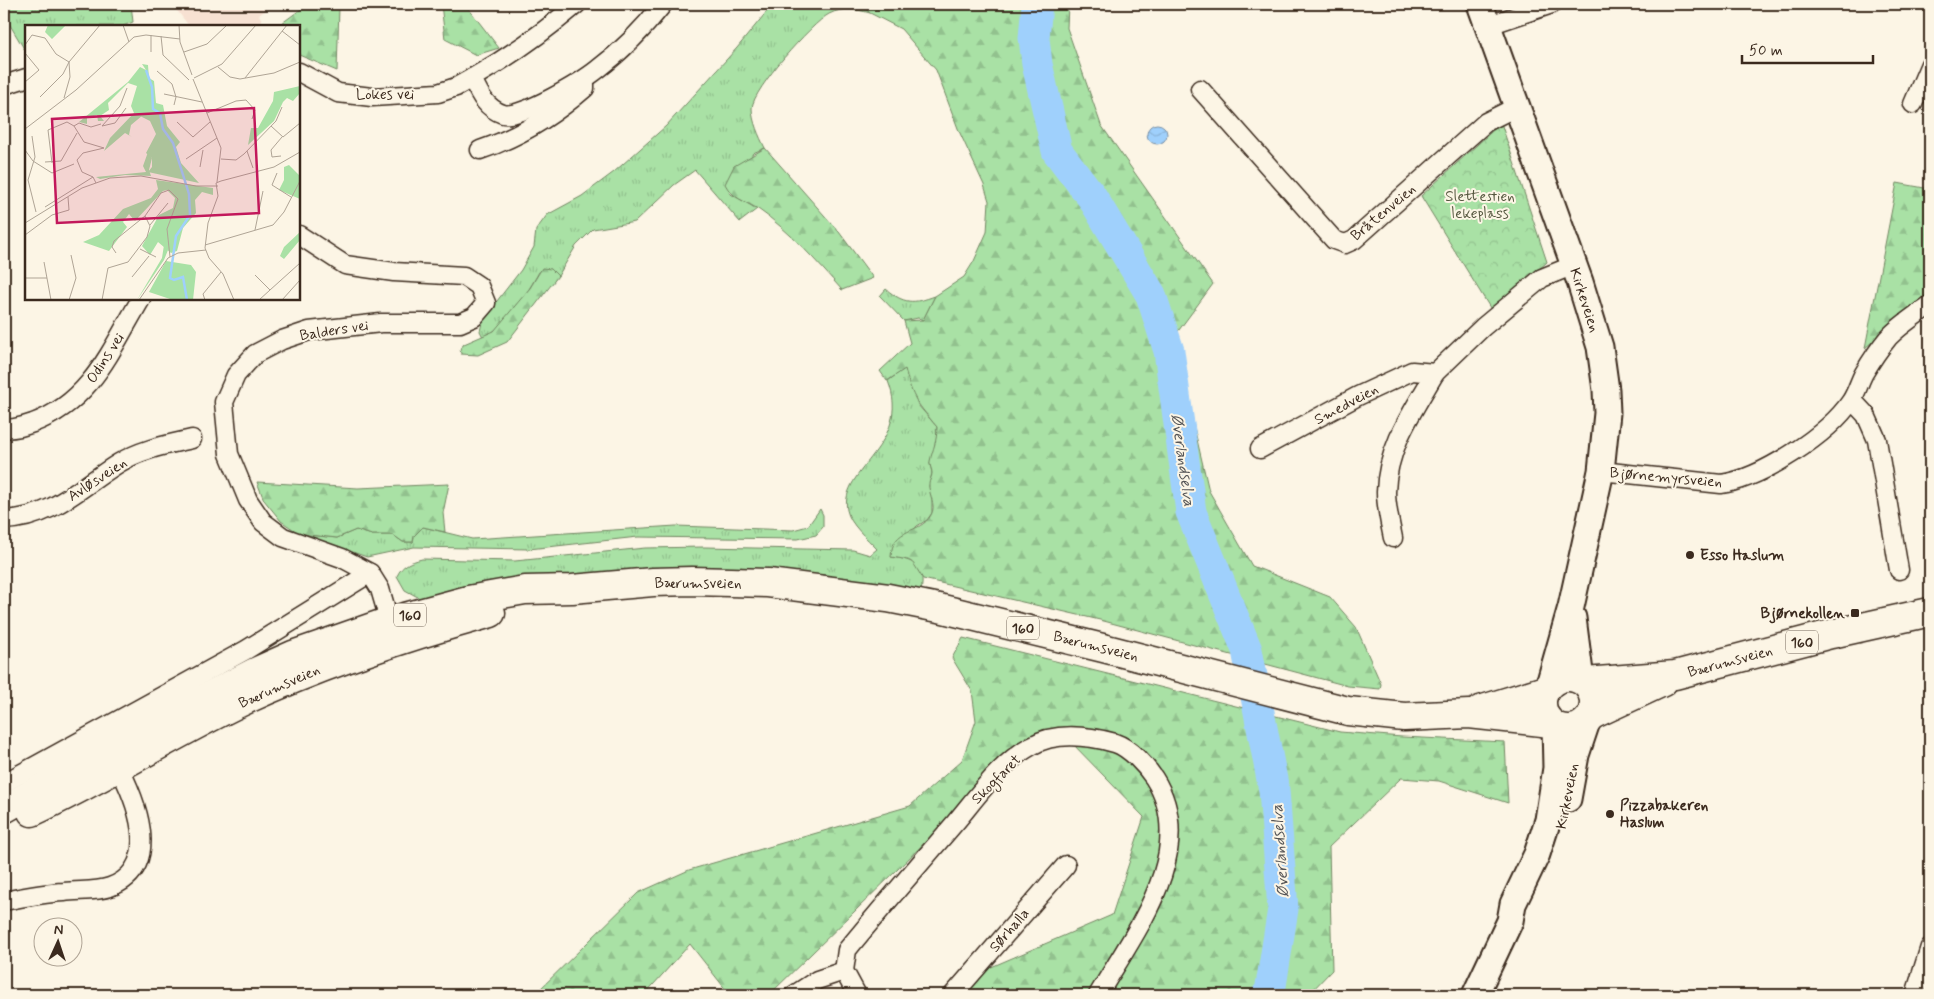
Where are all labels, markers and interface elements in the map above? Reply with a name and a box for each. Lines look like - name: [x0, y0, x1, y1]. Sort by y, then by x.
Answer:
- inset map: [25, 25, 300, 300]
- scale bar: [1742, 32, 1873, 64]
- text: 50 m: [1749, 41, 1783, 61]
- street label: Lokes vei: [356, 85, 414, 105]
- street label: Bråtenveien: [1347, 180, 1420, 246]
- park label: Slettestien lekeplass: [1445, 187, 1515, 224]
- street label: Kirkeveien: [1564, 266, 1604, 335]
- street label: Balders vei: [298, 316, 370, 346]
- street label: Odins vei: [82, 330, 130, 388]
- street label: Smedveien: [1311, 380, 1382, 430]
- water label: Øverlandselva: [1166, 413, 1199, 508]
- street label: Avløsveien: [64, 453, 131, 506]
- street label: Bjørnemyrsveien: [1609, 463, 1723, 493]
- place label: Esso Haslum: [1700, 546, 1784, 566]
- marker: Esso Haslum: [1684, 549, 1696, 561]
- street label: Bærumsveien: [654, 574, 742, 594]
- road number: 160: [394, 604, 426, 626]
- place label: Bjørnekollen: [1761, 604, 1845, 624]
- marker: Bjørnekollen: [1849, 607, 1861, 619]
- road number: 160: [1007, 616, 1039, 640]
- street label: Bærumsveien: [1051, 627, 1140, 667]
- road number: 160: [1786, 630, 1818, 654]
- street label: Bærumsveien: [1686, 641, 1775, 683]
- street label: Bærumsveien: [236, 660, 323, 714]
- street label: Skogfaret: [967, 750, 1027, 810]
- street label: Kirkeveien: [1552, 762, 1584, 831]
- place label: Pizzabakeren Haslum: [1620, 796, 1709, 833]
- water label: Øverlandselva: [1267, 804, 1294, 898]
- marker: Pizzabakeren Haslum: [1604, 808, 1616, 820]
- street label: Sørhalla: [985, 904, 1034, 957]
- north arrow: [32, 916, 82, 966]
- text: N: [53, 921, 64, 939]

